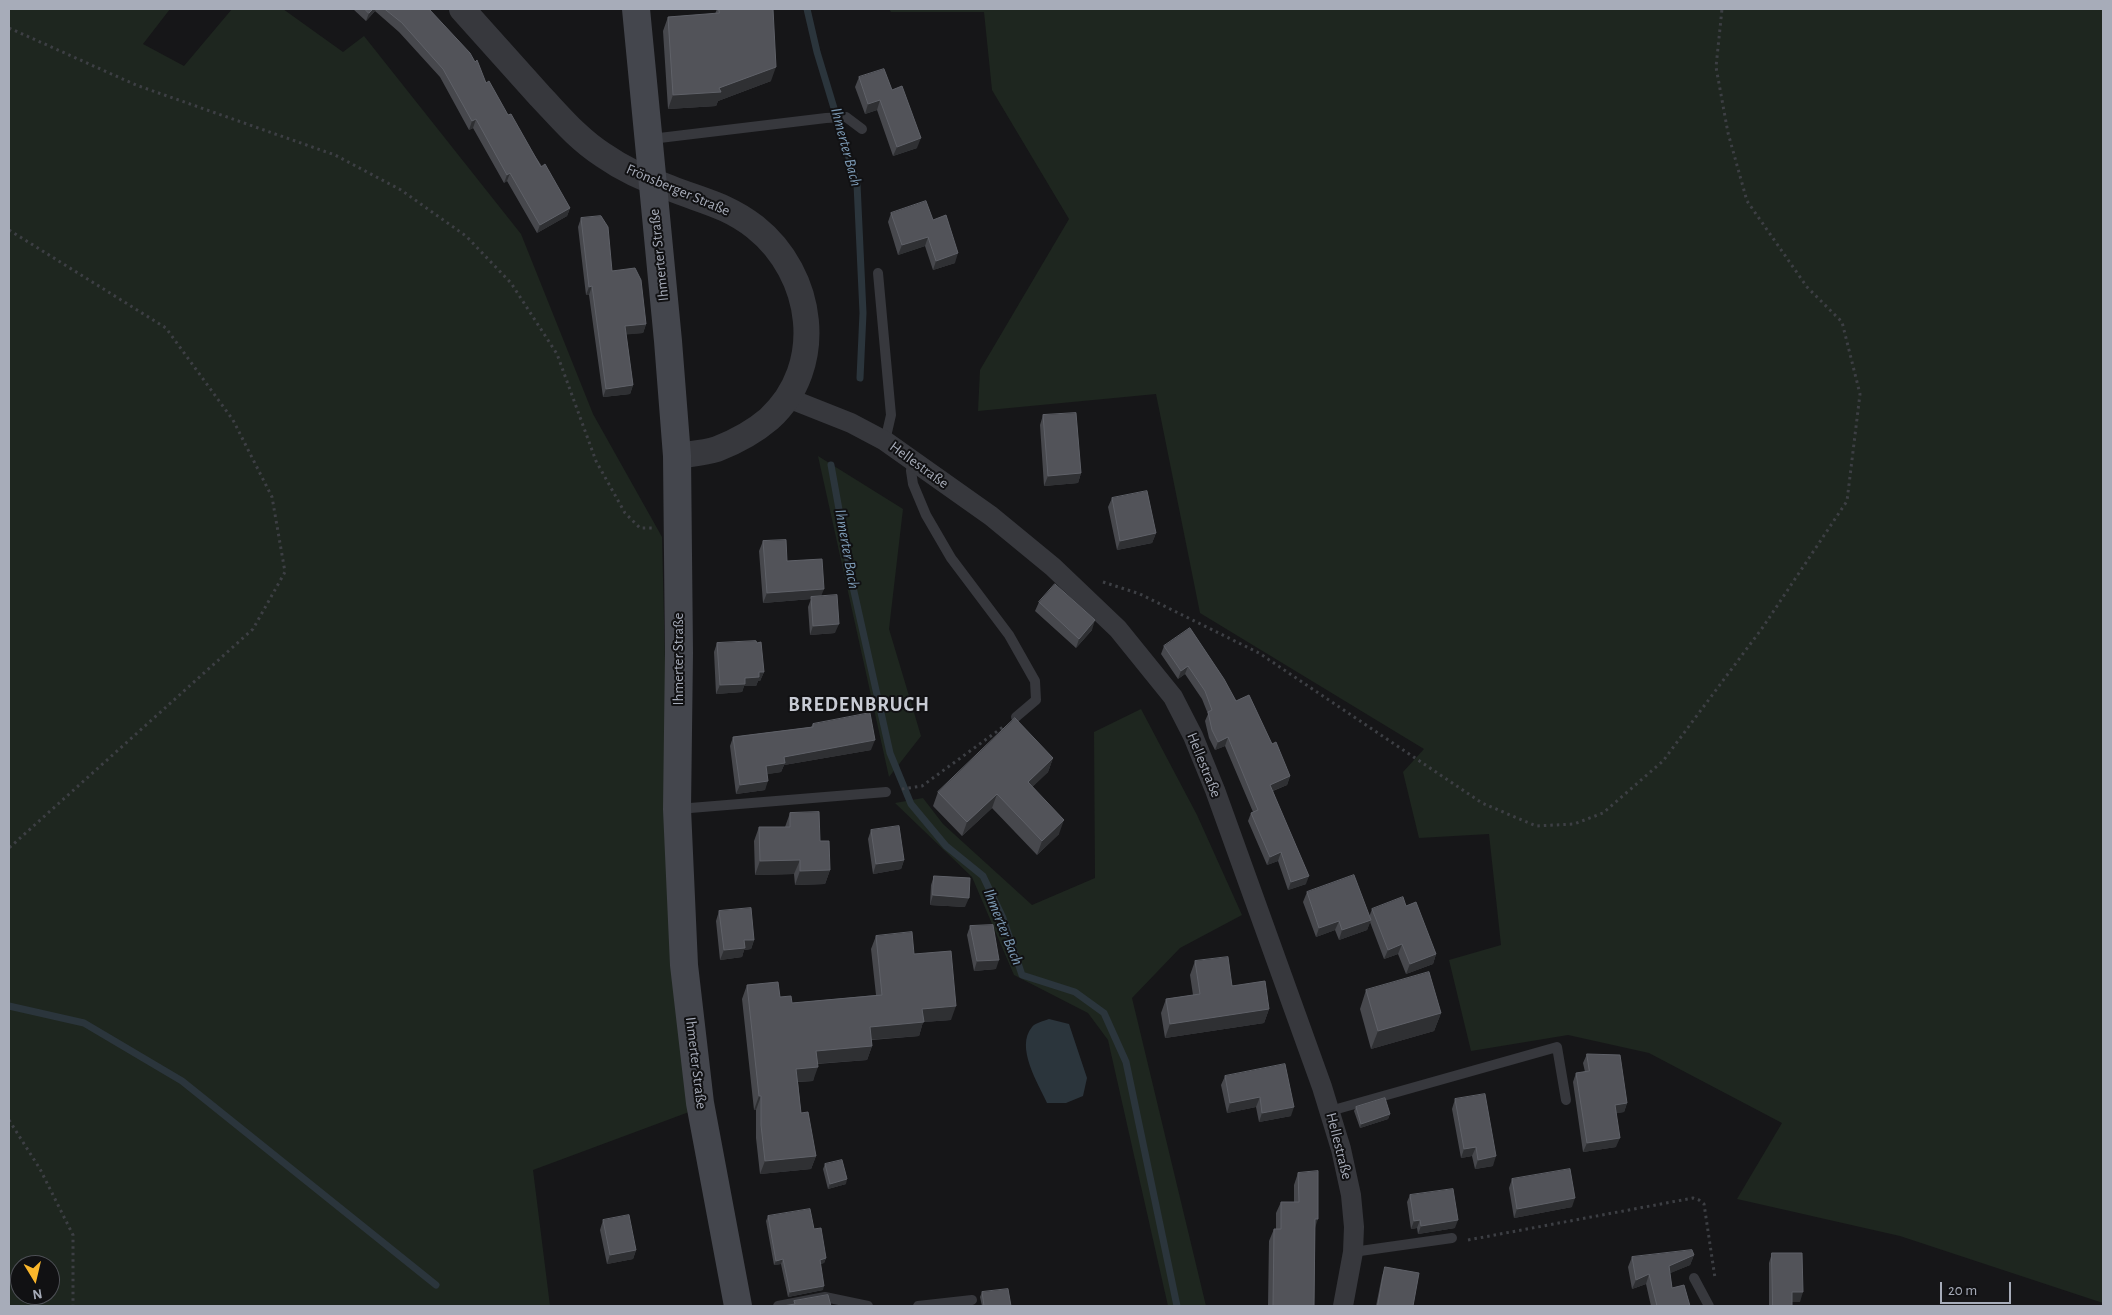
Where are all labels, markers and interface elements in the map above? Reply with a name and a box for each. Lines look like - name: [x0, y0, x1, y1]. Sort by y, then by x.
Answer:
- water label: Ihmerter Bach: [826, 105, 866, 189]
- street label: Frönsberger Straße: [623, 160, 733, 220]
- street label: Ihmerter Straße: [645, 208, 673, 302]
- street label: Hellestraße: [886, 438, 952, 492]
- water label: Ihmerter Bach: [831, 507, 863, 591]
- street label: Ihmerter Straße: [669, 613, 687, 705]
- district label: BREDENBRUCH: [787, 693, 931, 717]
- street label: Hellestraße: [1183, 730, 1225, 800]
- water label: Ihmerter Bach: [979, 886, 1027, 968]
- street label: Ihmerter Straße: [681, 1016, 711, 1110]
- street label: Hellestraße: [1322, 1111, 1356, 1181]
- north arrow: [10, 1255, 60, 1305]
- scale bar: [1942, 1272, 2013, 1304]
- text: 20 m: [1948, 1283, 1977, 1298]
- text: N: [31, 1286, 43, 1302]

